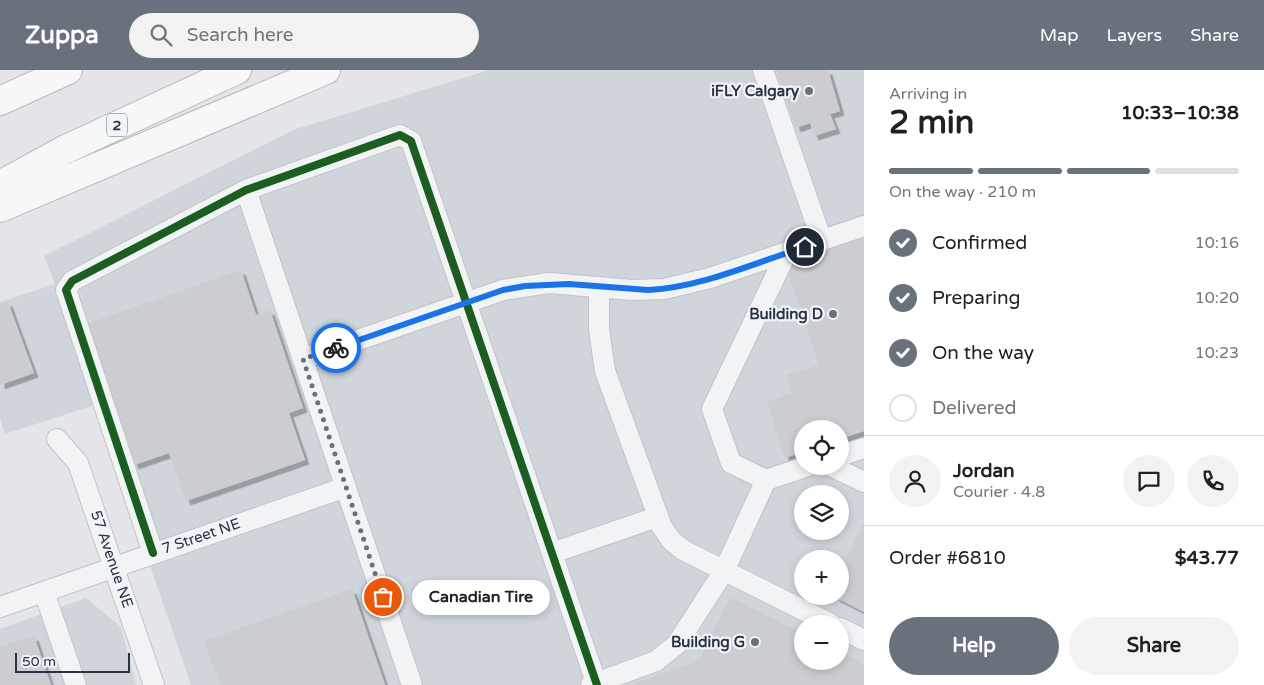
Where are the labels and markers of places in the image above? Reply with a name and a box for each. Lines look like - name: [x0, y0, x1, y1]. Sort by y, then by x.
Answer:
- place label: iFLY Calgary: [711, 82, 799, 101]
- marker: iFLY Calgary: [803, 85, 815, 97]
- pin: [784, 226, 826, 268]
- place label: Building D: [749, 305, 823, 324]
- marker: Building D: [827, 308, 839, 320]
- pin: [362, 576, 404, 618]
- callout: Canadian Tire: [413, 580, 550, 614]
- place label: Building G: [671, 633, 745, 652]
- marker: Building G: [749, 636, 761, 648]

